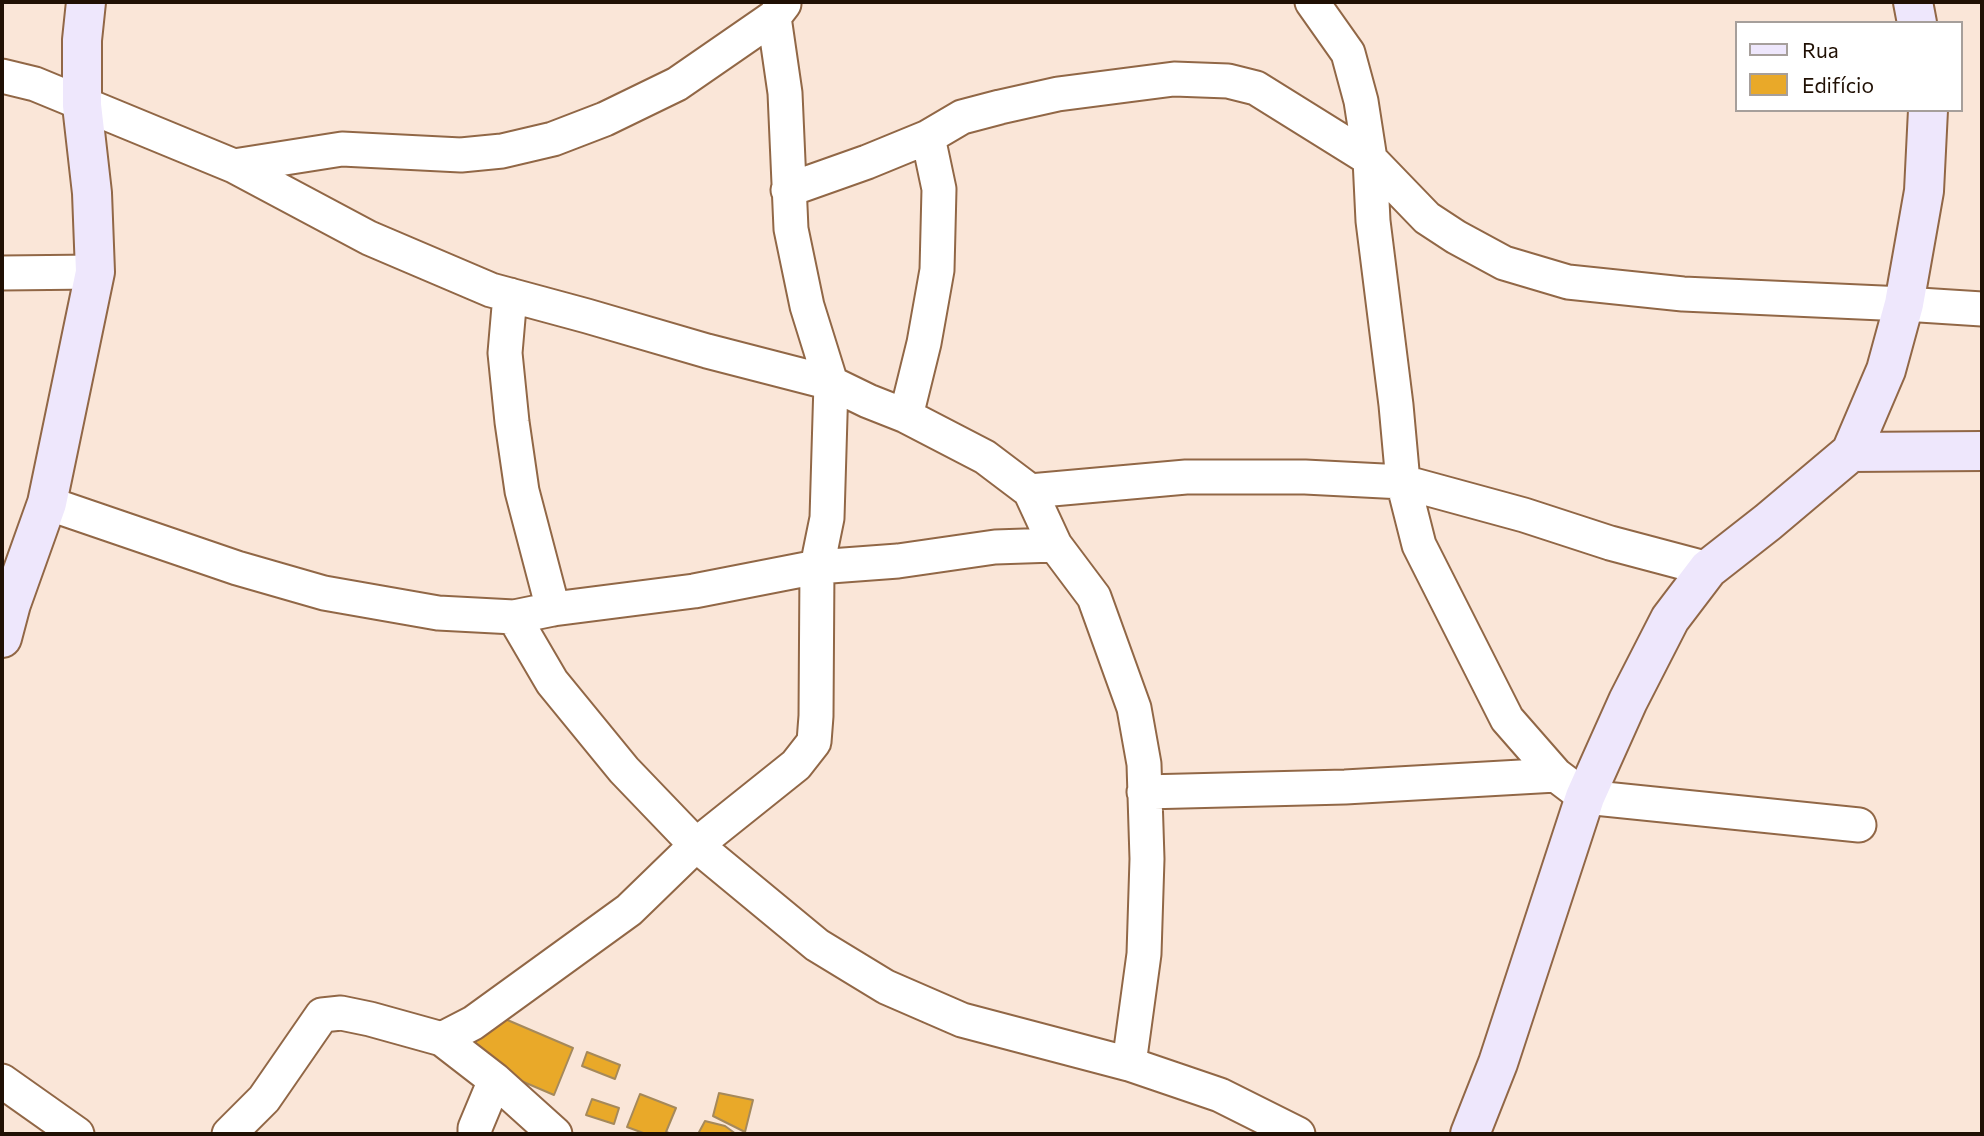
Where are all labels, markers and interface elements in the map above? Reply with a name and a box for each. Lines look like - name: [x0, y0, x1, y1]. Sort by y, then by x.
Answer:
- legend: [1736, 21, 1963, 112]
- text: Rua: [1802, 37, 1839, 62]
- text: Edifício: [1802, 72, 1874, 97]

